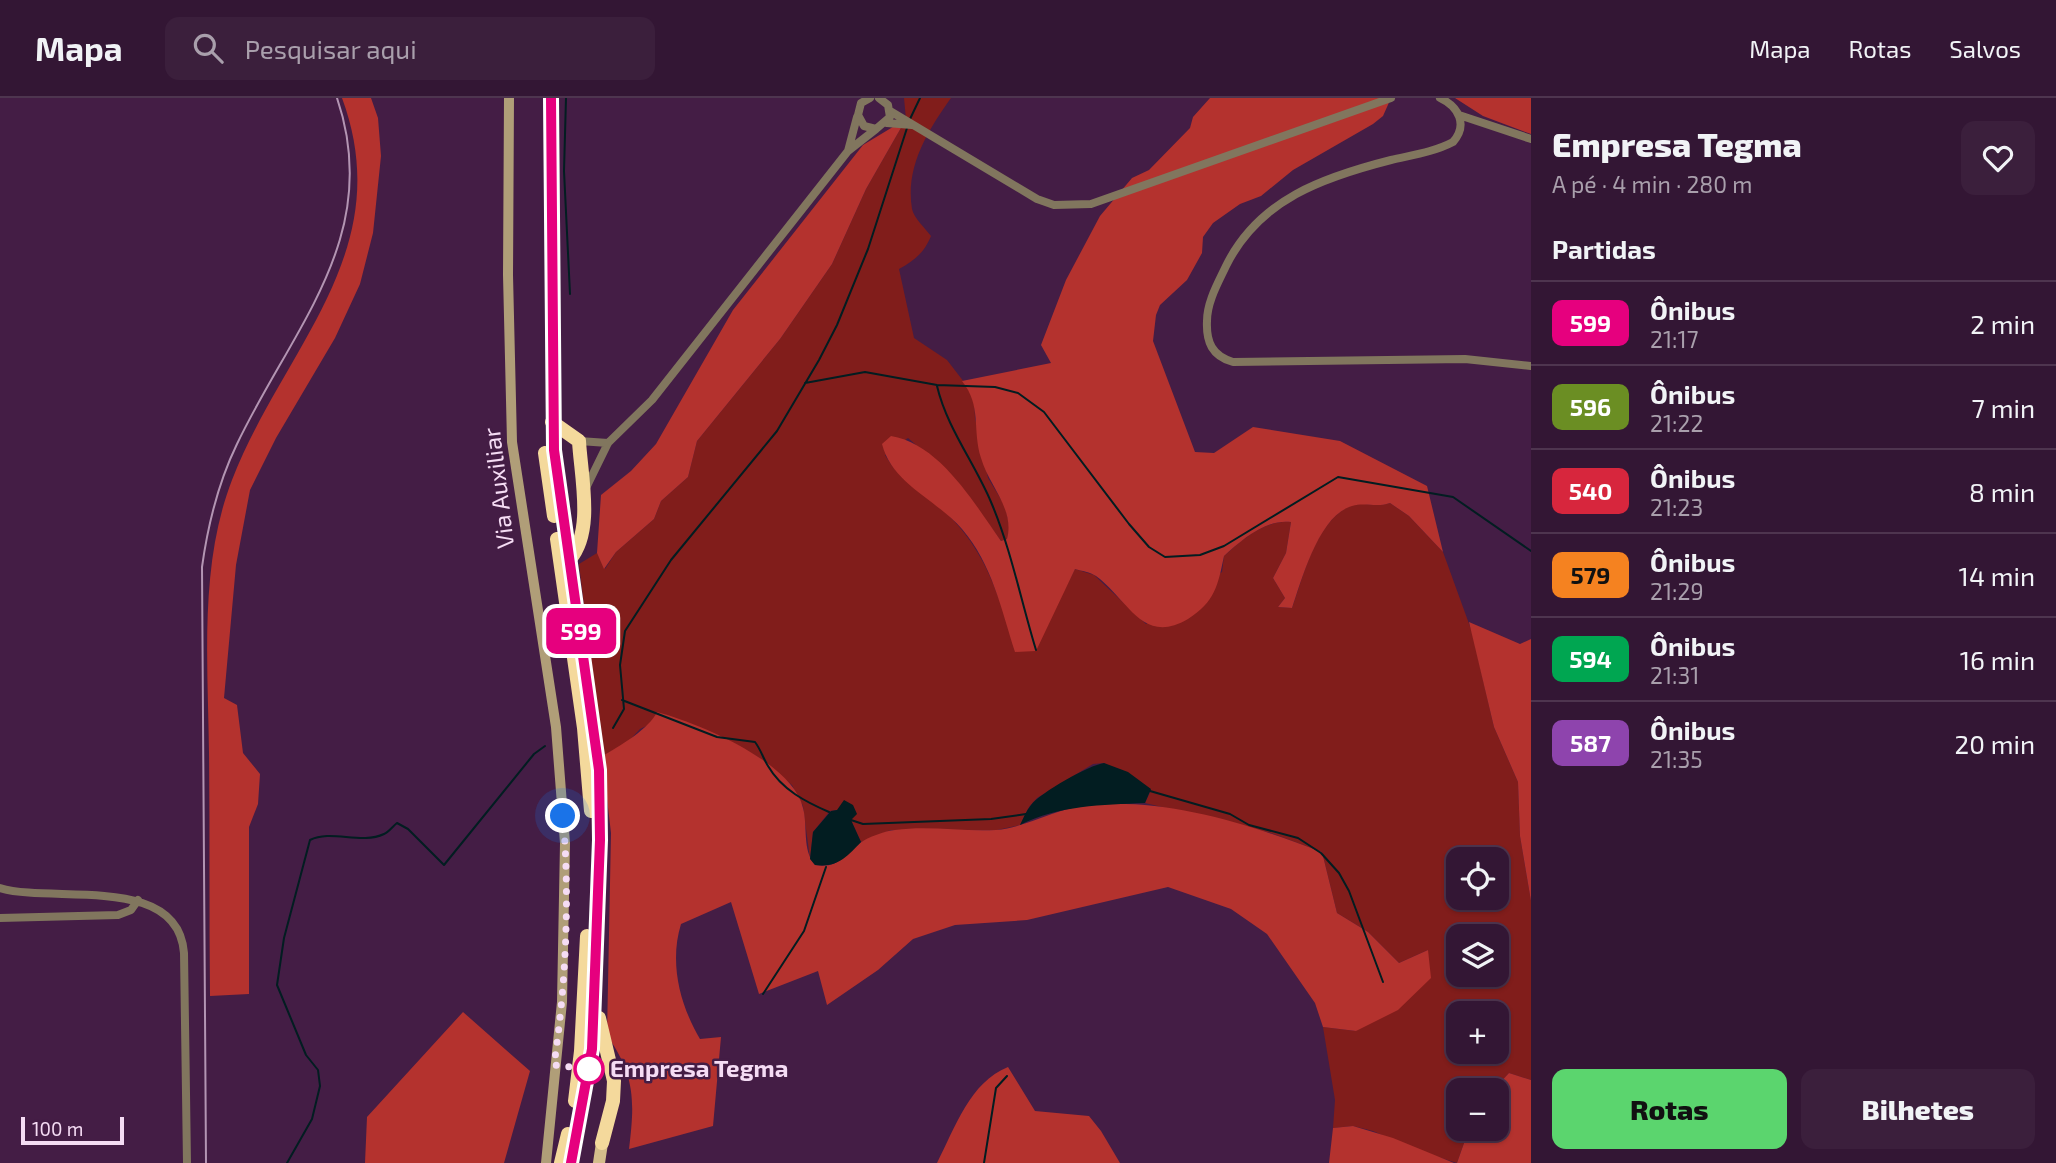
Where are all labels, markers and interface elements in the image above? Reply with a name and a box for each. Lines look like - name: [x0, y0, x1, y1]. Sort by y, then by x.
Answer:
- search box: [165, 17, 655, 80]
- text: Mapa: [35, 28, 123, 68]
- icon: search: [189, 29, 227, 67]
- text: Pesquisar aqui: [245, 33, 417, 64]
- text: Mapa: [1749, 34, 1811, 63]
- text: Rotas: [1849, 34, 1911, 63]
- text: Salvos: [1949, 34, 2021, 63]
- button: heart: [1961, 121, 2035, 195]
- text: Empresa Tegma: [1552, 124, 1802, 164]
- text: A pé · 4 min · 280 m: [1552, 170, 1752, 198]
- text: Partidas: [1552, 233, 1656, 264]
- text: Ônibus: [1650, 294, 1735, 325]
- text: 599: [1570, 308, 1611, 337]
- text: 2 min: [1970, 308, 2035, 339]
- text: 21:17: [1650, 325, 1698, 353]
- text: Ônibus: [1650, 378, 1735, 409]
- text: 596: [1570, 392, 1611, 421]
- text: 7 min: [1972, 392, 2035, 423]
- text: 21:22: [1650, 409, 1703, 437]
- street label: Via Auxiliar: [476, 426, 519, 550]
- text: Ônibus: [1650, 462, 1735, 493]
- text: 540: [1569, 476, 1612, 505]
- text: 8 min: [1969, 476, 2035, 507]
- text: 21:23: [1650, 493, 1703, 521]
- text: Ônibus: [1650, 546, 1735, 577]
- text: 579: [1570, 560, 1611, 589]
- text: 14 min: [1959, 560, 2035, 591]
- text: 21:29: [1650, 577, 1704, 605]
- line badge: 599: [541, 608, 621, 654]
- text: 599: [560, 616, 602, 645]
- text: Ônibus: [1650, 630, 1735, 661]
- text: 594: [1569, 644, 1612, 673]
- text: 16 min: [1960, 644, 2035, 675]
- text: 21:31: [1650, 661, 1699, 689]
- text: Ônibus: [1650, 714, 1735, 745]
- text: 587: [1570, 728, 1611, 757]
- text: 20 min: [1955, 728, 2035, 759]
- text: 21:35: [1650, 745, 1703, 773]
- your location: [545, 798, 580, 833]
- map controls: [1446, 847, 1509, 1141]
- button: locate: [1446, 847, 1509, 910]
- button: layers: [1446, 924, 1509, 987]
- button: +: [1446, 1001, 1509, 1064]
- place label: Empresa Tegma: [610, 1053, 788, 1082]
- marker: Empresa Tegma: [574, 1054, 604, 1084]
- button: Rotas: [1552, 1069, 1787, 1149]
- button: Bilhetes: [1801, 1069, 2035, 1149]
- button: −: [1446, 1078, 1509, 1141]
- scale bar: [21, 1114, 124, 1146]
- text: 100 m: [32, 1117, 83, 1140]

